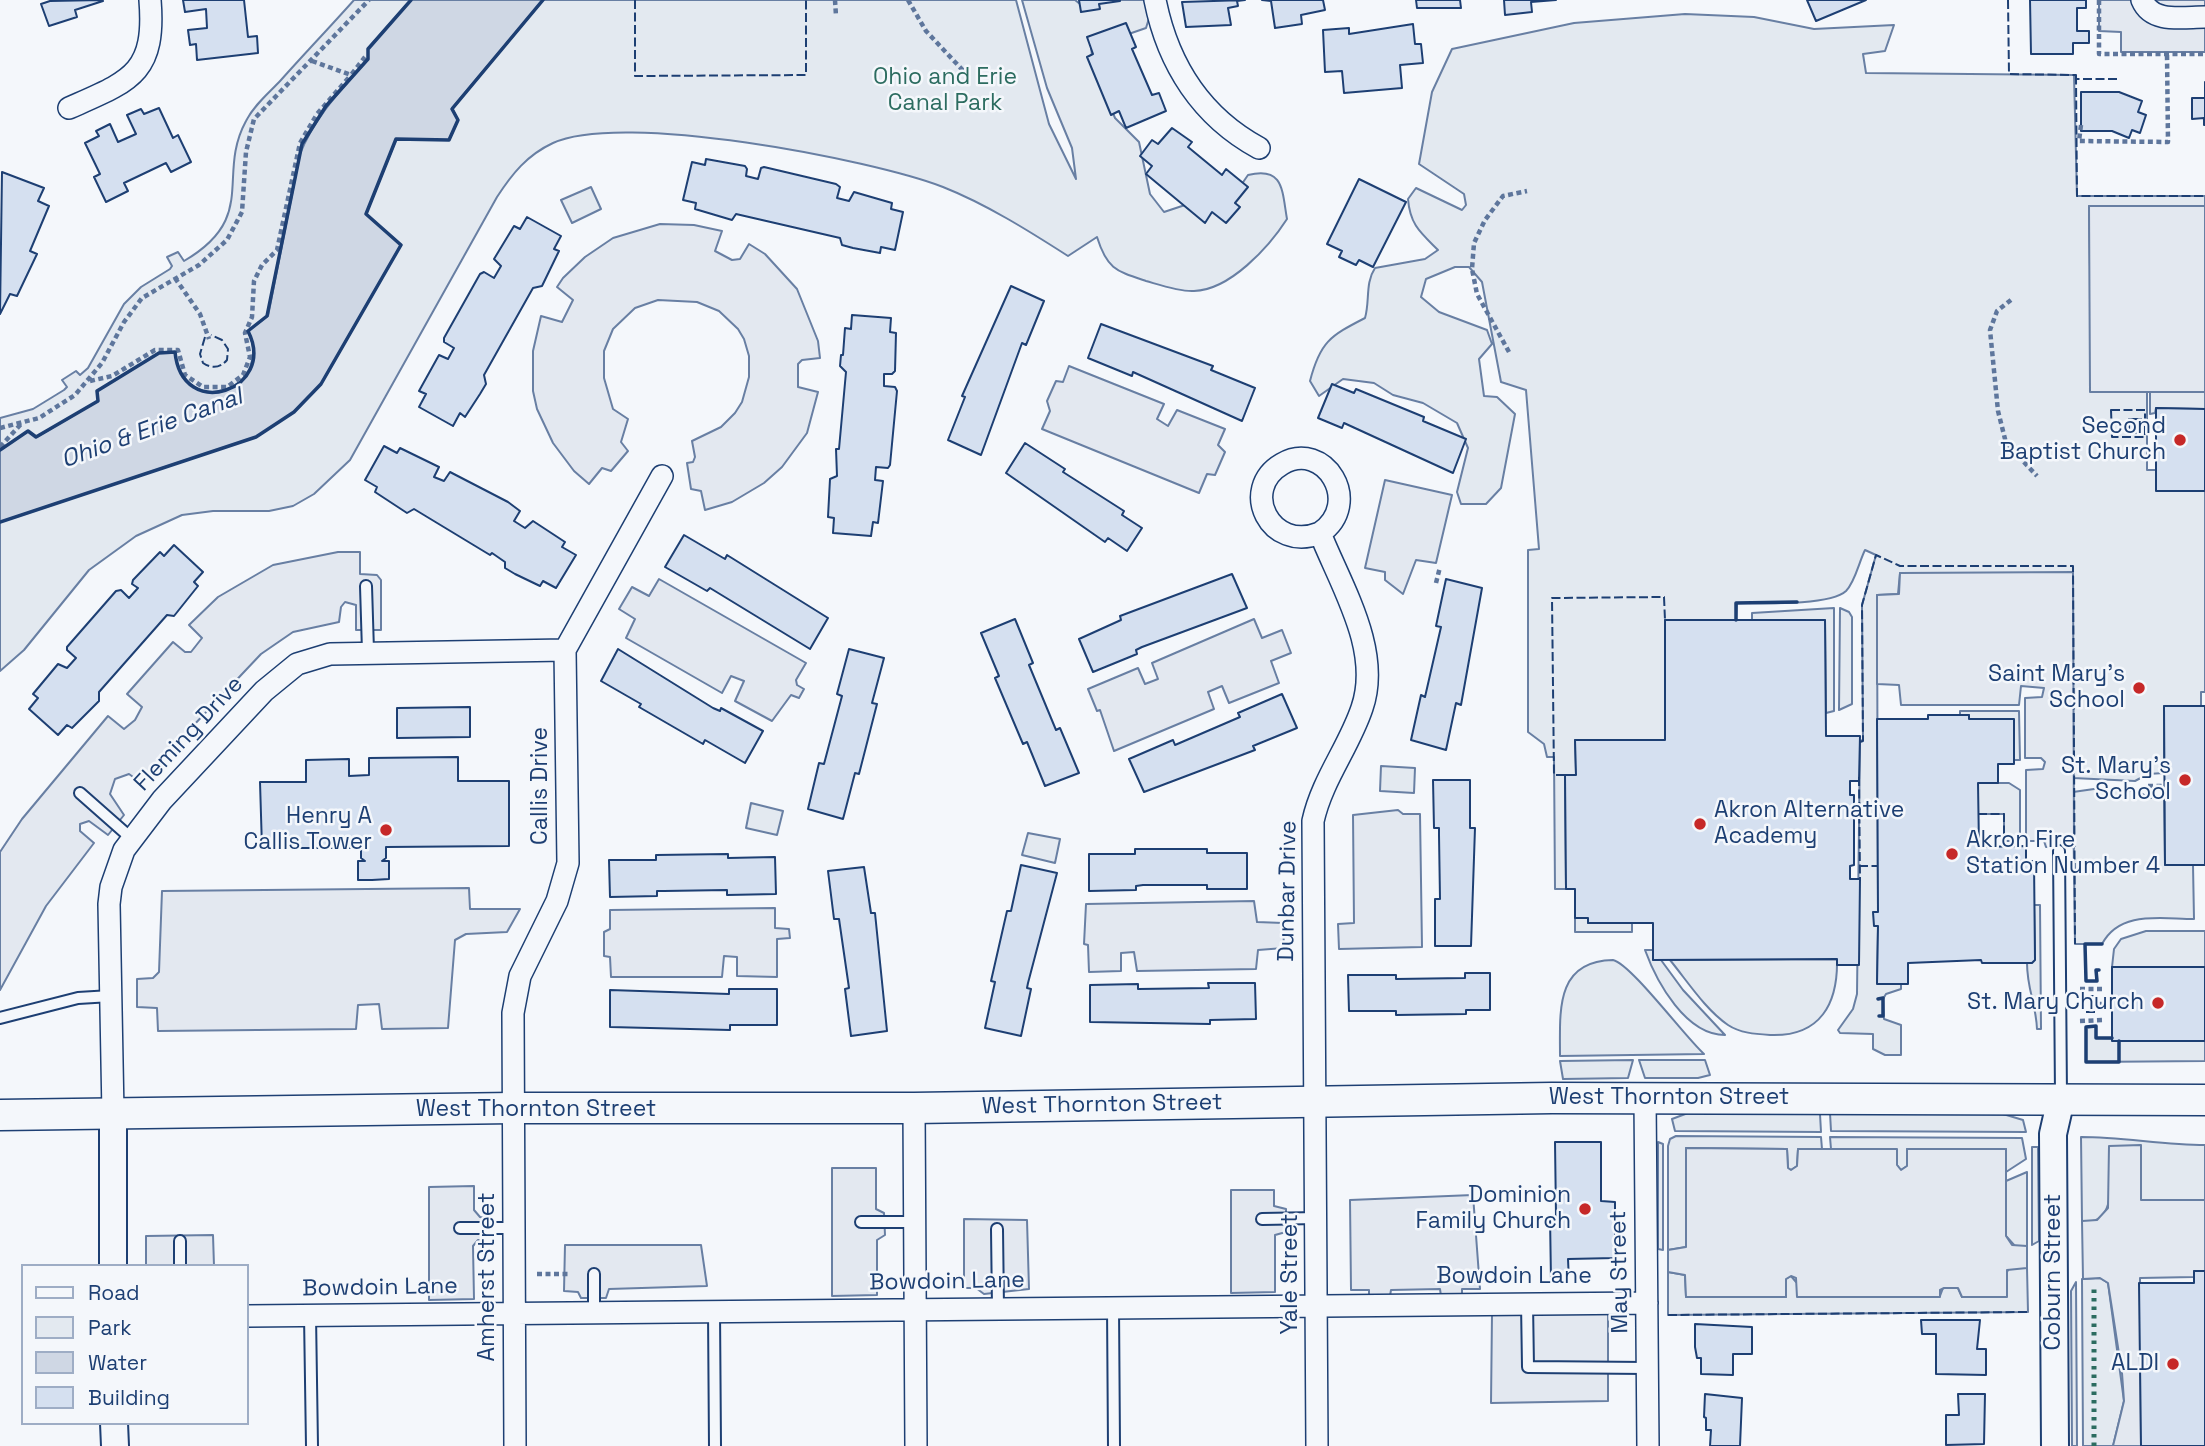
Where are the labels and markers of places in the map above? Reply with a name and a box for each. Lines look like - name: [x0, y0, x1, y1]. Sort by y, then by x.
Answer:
- place label: Second Baptist Church: [2000, 413, 2166, 467]
- marker: Second Baptist Church: [2172, 432, 2188, 448]
- place label: Saint Mary's School: [1988, 661, 2125, 715]
- marker: Saint Mary's School: [2131, 680, 2147, 696]
- place label: St. Mary's School: [2061, 753, 2171, 807]
- marker: St. Mary's School: [2177, 772, 2193, 788]
- place label: Akron Alternative Academy: [1714, 797, 1904, 851]
- place label: Henry A Callis Tower: [243, 803, 372, 857]
- marker: Akron Alternative Academy: [1692, 816, 1708, 832]
- marker: Henry A Callis Tower: [378, 822, 394, 838]
- place label: Akron Fire Station Number 4: [1966, 827, 2160, 881]
- marker: Akron Fire Station Number 4: [1944, 846, 1960, 862]
- place label: St. Mary Church: [1967, 989, 2144, 1017]
- marker: St. Mary Church: [2150, 995, 2166, 1011]
- place label: Dominion Family Church: [1416, 1182, 1571, 1236]
- marker: Dominion Family Church: [1577, 1201, 1593, 1217]
- place label: ALDI: [2111, 1350, 2159, 1378]
- marker: ALDI: [2165, 1356, 2181, 1372]

